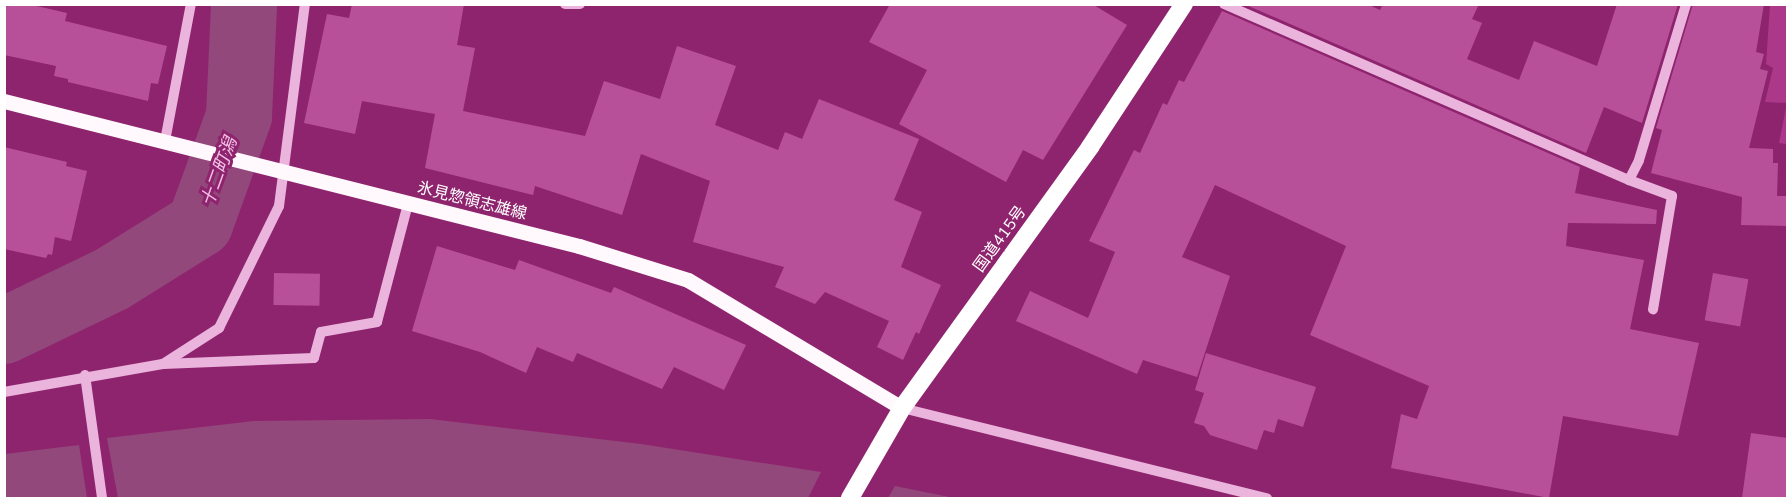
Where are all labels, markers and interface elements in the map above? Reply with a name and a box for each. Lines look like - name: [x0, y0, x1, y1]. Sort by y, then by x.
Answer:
- water label: 十二町潟: [197, 134, 241, 210]
- street label: 氷見惣領志雄線: [415, 178, 529, 224]
- street label: 国道415号: [970, 202, 1030, 276]

